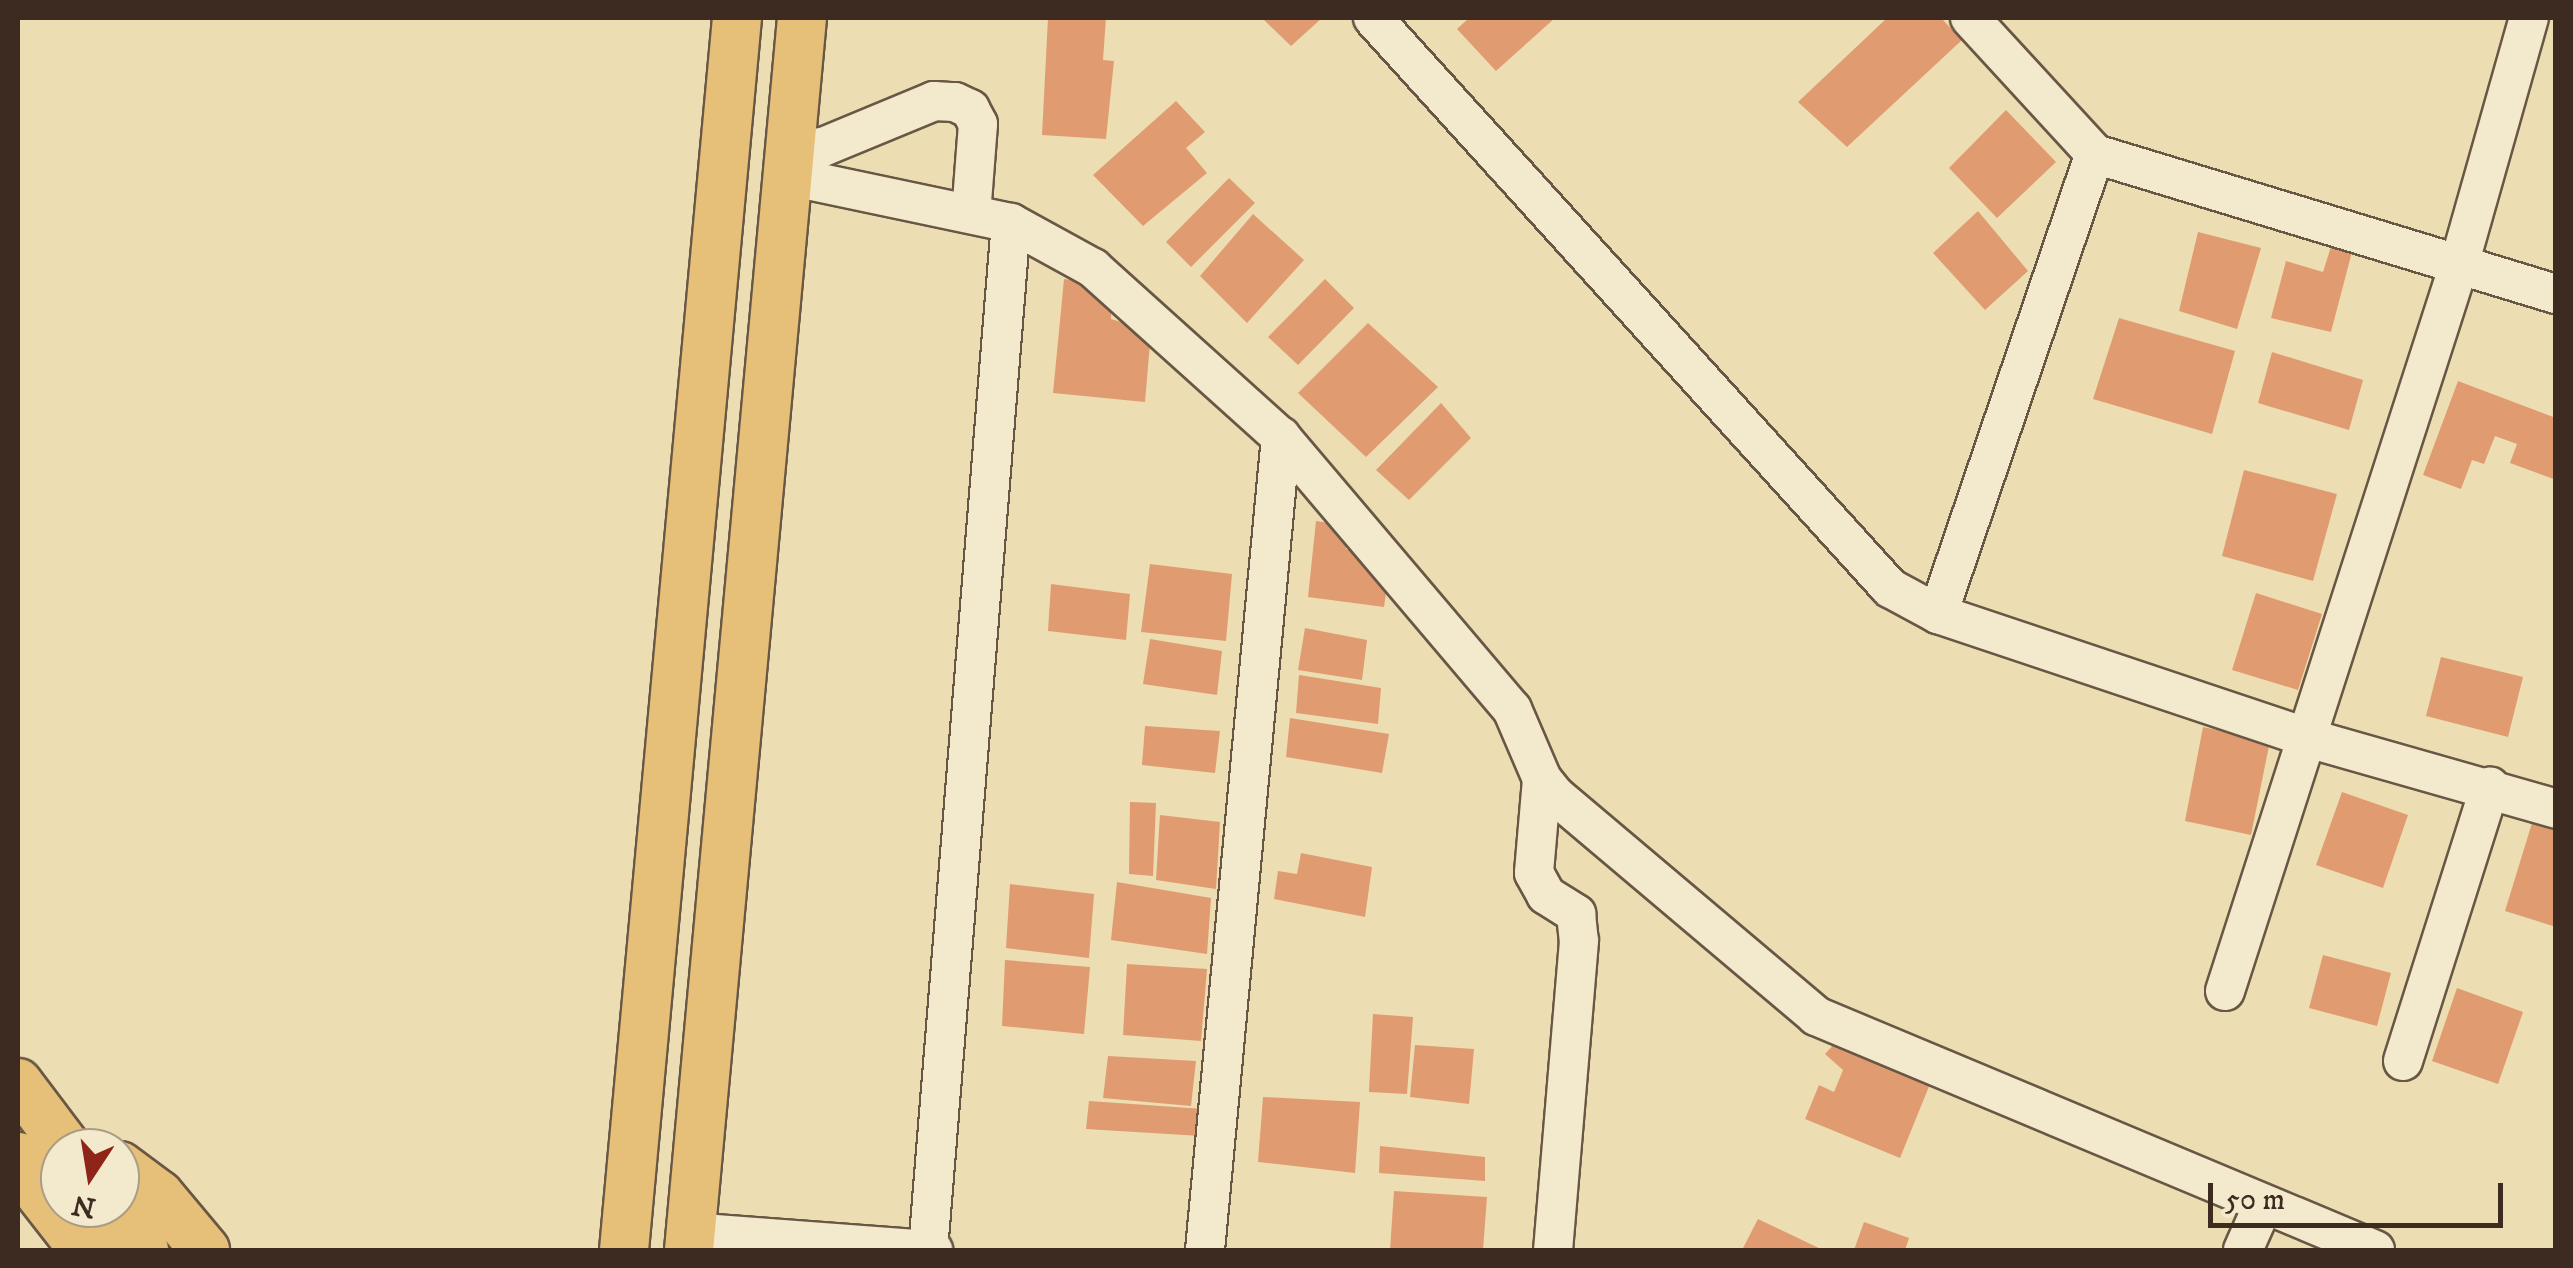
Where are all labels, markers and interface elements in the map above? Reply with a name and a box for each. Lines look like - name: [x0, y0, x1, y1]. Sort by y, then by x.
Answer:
- north arrow: [40, 1128, 140, 1228]
- scale bar: [2213, 1163, 2508, 1225]
- text: 50 m: [2225, 1182, 2285, 1219]
- text: N: [69, 1186, 99, 1225]

